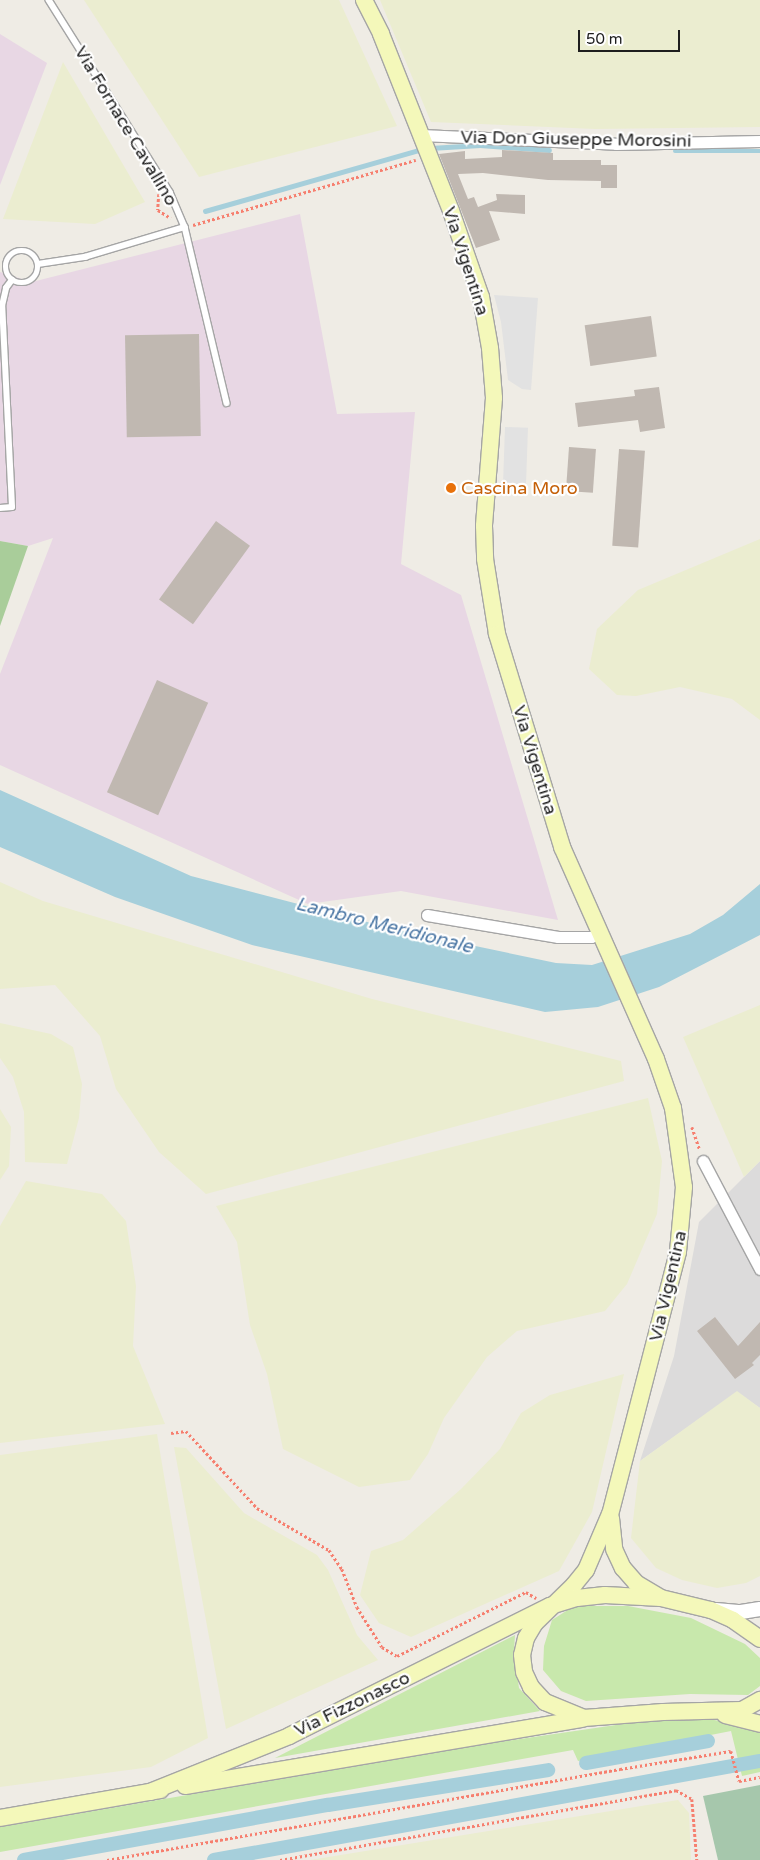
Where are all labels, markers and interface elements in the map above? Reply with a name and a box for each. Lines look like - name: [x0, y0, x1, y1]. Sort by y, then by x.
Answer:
- scale bar: [580, 20, 682, 52]
- text: 50 m: [586, 30, 623, 48]
- street label: Via Fornace Cavallino: [70, 42, 182, 210]
- street label: Via Don Giuseppe Morosini: [460, 126, 692, 152]
- street label: Via Vigentina: [438, 204, 494, 318]
- place label: Cascina Moro: [461, 477, 578, 499]
- marker: Cascina Moro: [445, 482, 457, 494]
- street label: Via Vigentina: [508, 703, 562, 817]
- water label: Lambro Meridionale: [293, 893, 475, 959]
- street label: Via Vigentina: [645, 1228, 691, 1344]
- street label: Via Fizzonasco: [291, 1667, 413, 1741]

